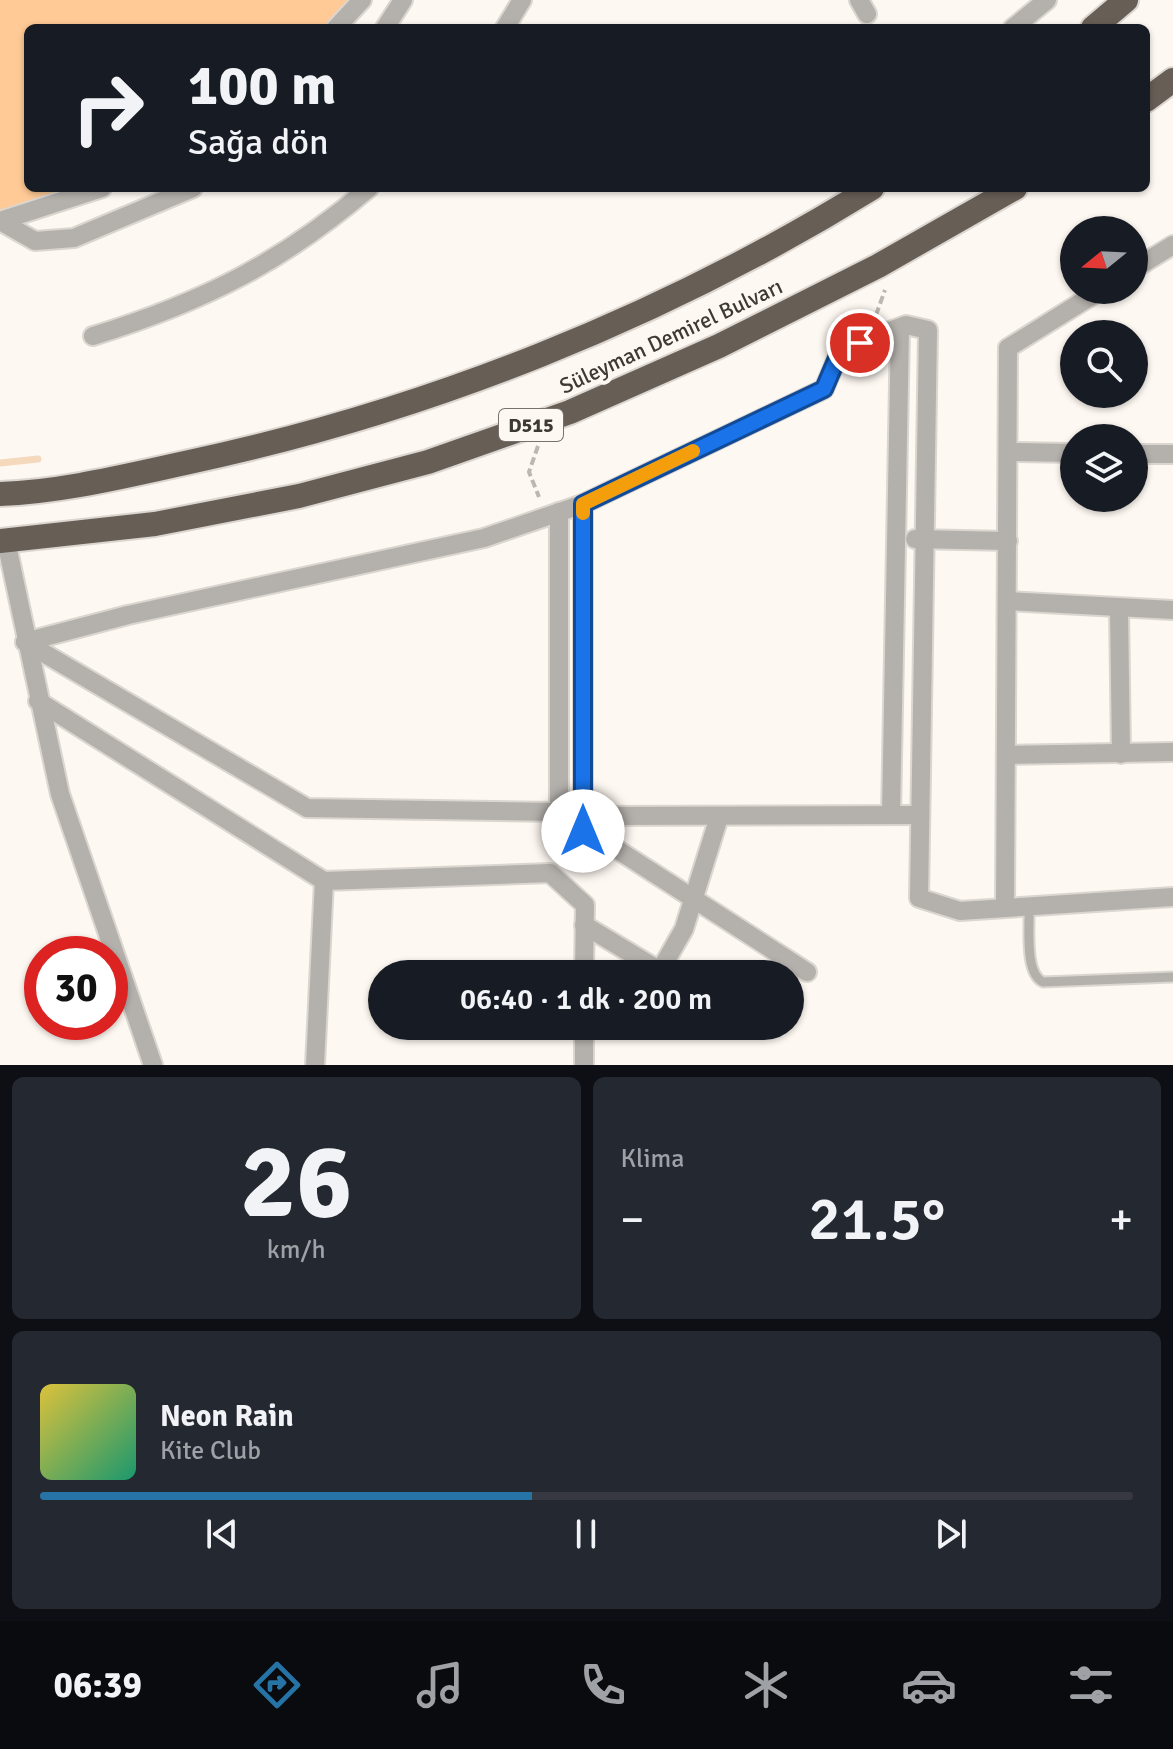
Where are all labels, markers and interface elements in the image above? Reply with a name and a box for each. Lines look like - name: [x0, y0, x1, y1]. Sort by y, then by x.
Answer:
- text: 100 m: [188, 51, 336, 120]
- icon: right: [56, 56, 160, 160]
- text: Sağa dön: [188, 120, 329, 165]
- north arrow: [1060, 216, 1148, 304]
- map controls: [1060, 216, 1148, 512]
- street label: Süleyman Demirel Bulvarı: [555, 272, 787, 400]
- pin: [826, 309, 894, 377]
- button: search: [1060, 320, 1148, 408]
- icon: arrive: [838, 321, 882, 365]
- road number: D515: [499, 409, 563, 441]
- button: layers: [1060, 424, 1148, 512]
- position arrow: [541, 789, 625, 873]
- speed limit sign: 30: [24, 936, 128, 1040]
- text: 06:40 · 1 dk · 200 m: [460, 981, 712, 1018]
- text: 26: [240, 1118, 352, 1246]
- text: Klima: [621, 1143, 684, 1175]
- text: 21.5°: [808, 1183, 945, 1257]
- text: −: [621, 1193, 644, 1247]
- text: +: [1109, 1193, 1133, 1247]
- text: km/h: [267, 1234, 326, 1266]
- text: Neon Rain: [160, 1398, 294, 1435]
- text: Kite Club: [160, 1435, 261, 1467]
- icon: previous: [200, 1512, 244, 1556]
- icon: pause: [564, 1512, 608, 1556]
- icon: next: [929, 1512, 973, 1556]
- icon: directions: [249, 1657, 305, 1713]
- icon: music: [412, 1657, 468, 1713]
- icon: phone: [575, 1657, 631, 1713]
- icon: climate: [738, 1657, 794, 1713]
- icon: car: [901, 1657, 957, 1713]
- icon: filters: [1063, 1657, 1119, 1713]
- text: 06:39: [53, 1663, 142, 1708]

